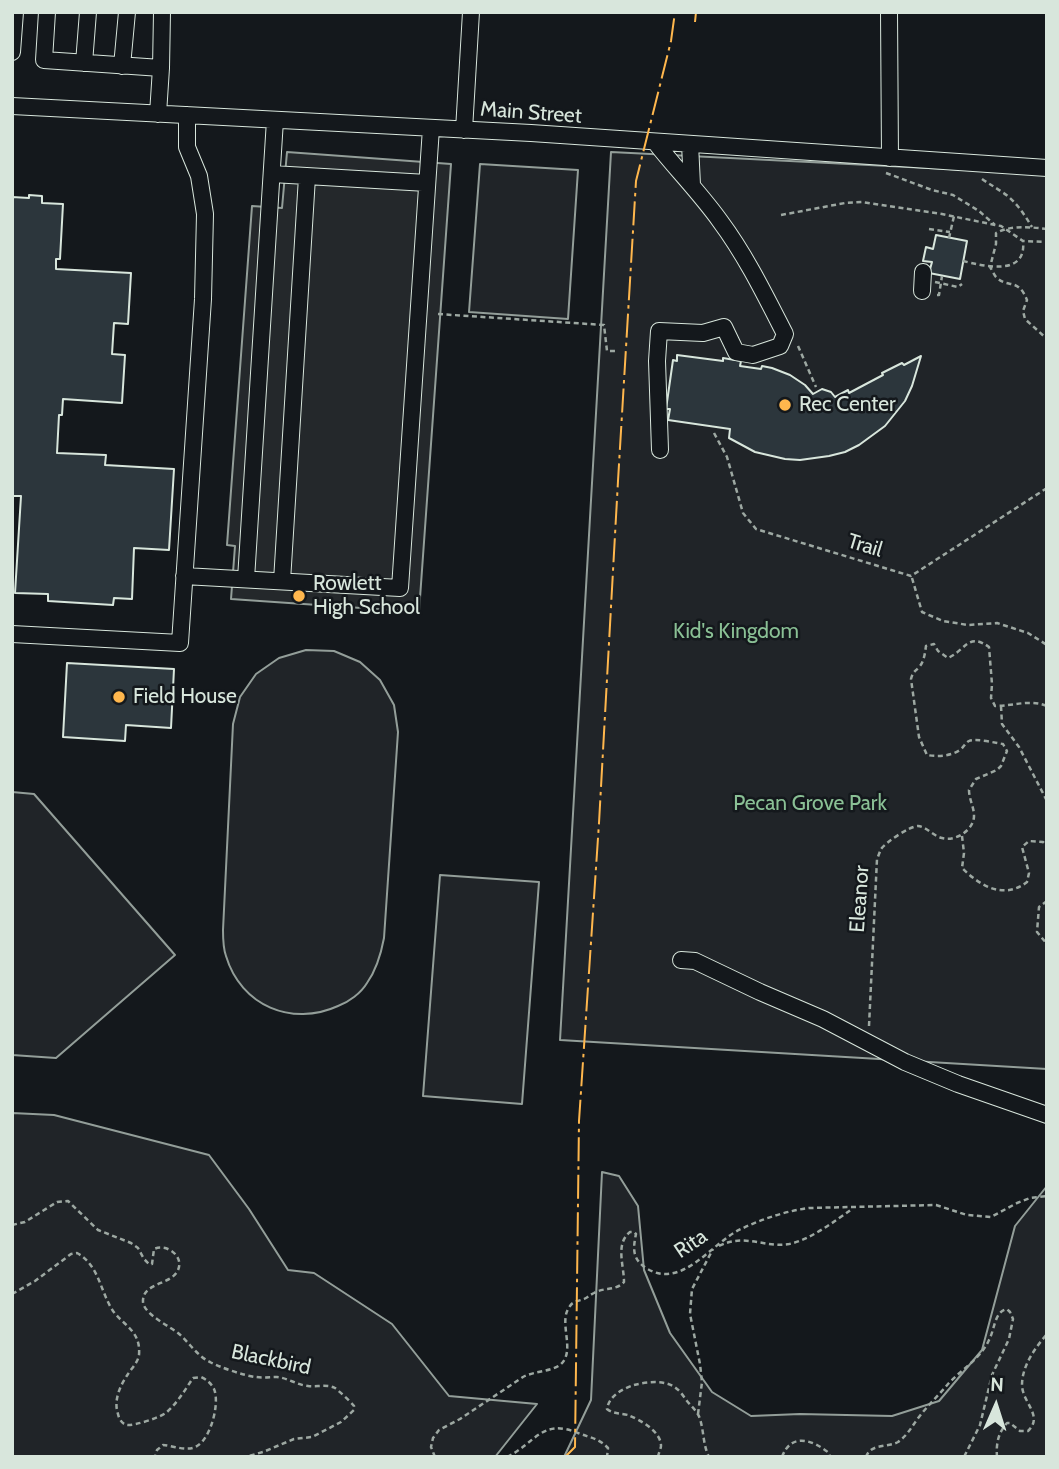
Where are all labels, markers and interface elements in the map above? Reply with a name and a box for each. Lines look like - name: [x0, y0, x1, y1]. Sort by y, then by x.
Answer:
- street label: Main Street: [479, 97, 583, 129]
- place label: Rec Center: [799, 392, 896, 418]
- marker: Rec Center: [777, 397, 793, 413]
- street label: Trail: [844, 529, 886, 563]
- place label: Rowlett High School: [313, 571, 420, 621]
- marker: Rowlett High School: [291, 588, 307, 604]
- park label: Kid's Kingdom: [673, 619, 799, 645]
- place label: Field House: [133, 684, 237, 710]
- marker: Field House: [111, 689, 127, 705]
- park label: Pecan Grove Park: [733, 791, 887, 817]
- street label: Eleanor: [845, 865, 875, 933]
- street label: Rita: [670, 1224, 712, 1264]
- street label: Blackbird: [229, 1339, 313, 1381]
- north arrow: [961, 1371, 1031, 1441]
- text: N: [990, 1373, 1004, 1396]

